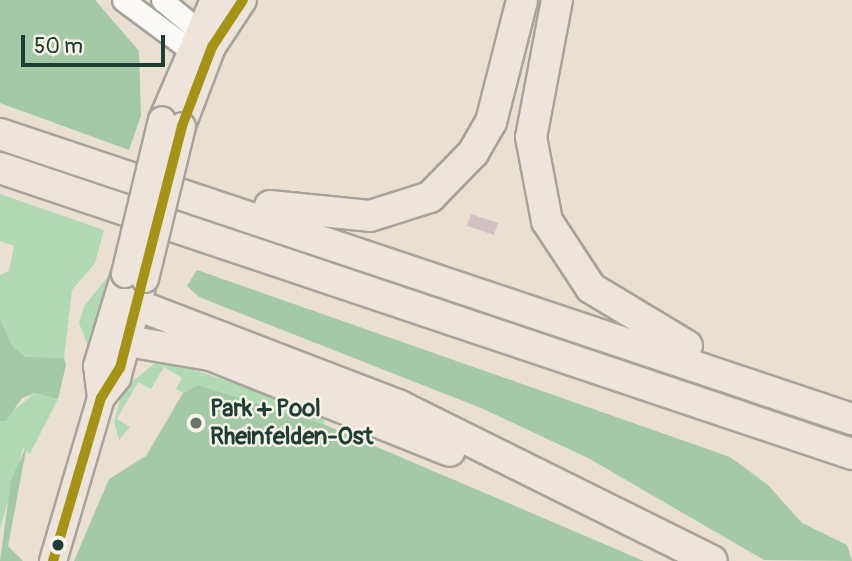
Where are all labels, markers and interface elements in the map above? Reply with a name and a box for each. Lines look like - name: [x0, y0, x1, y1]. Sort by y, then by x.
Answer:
- scale bar: [24, 21, 168, 65]
- text: 50 m: [34, 33, 83, 60]
- place label: Park + Pool Rheinfelden-Ost: [210, 395, 373, 451]
- marker: Park + Pool Rheinfelden-Ost: [188, 415, 204, 431]
- unlabelled marker: [51, 538, 65, 552]

